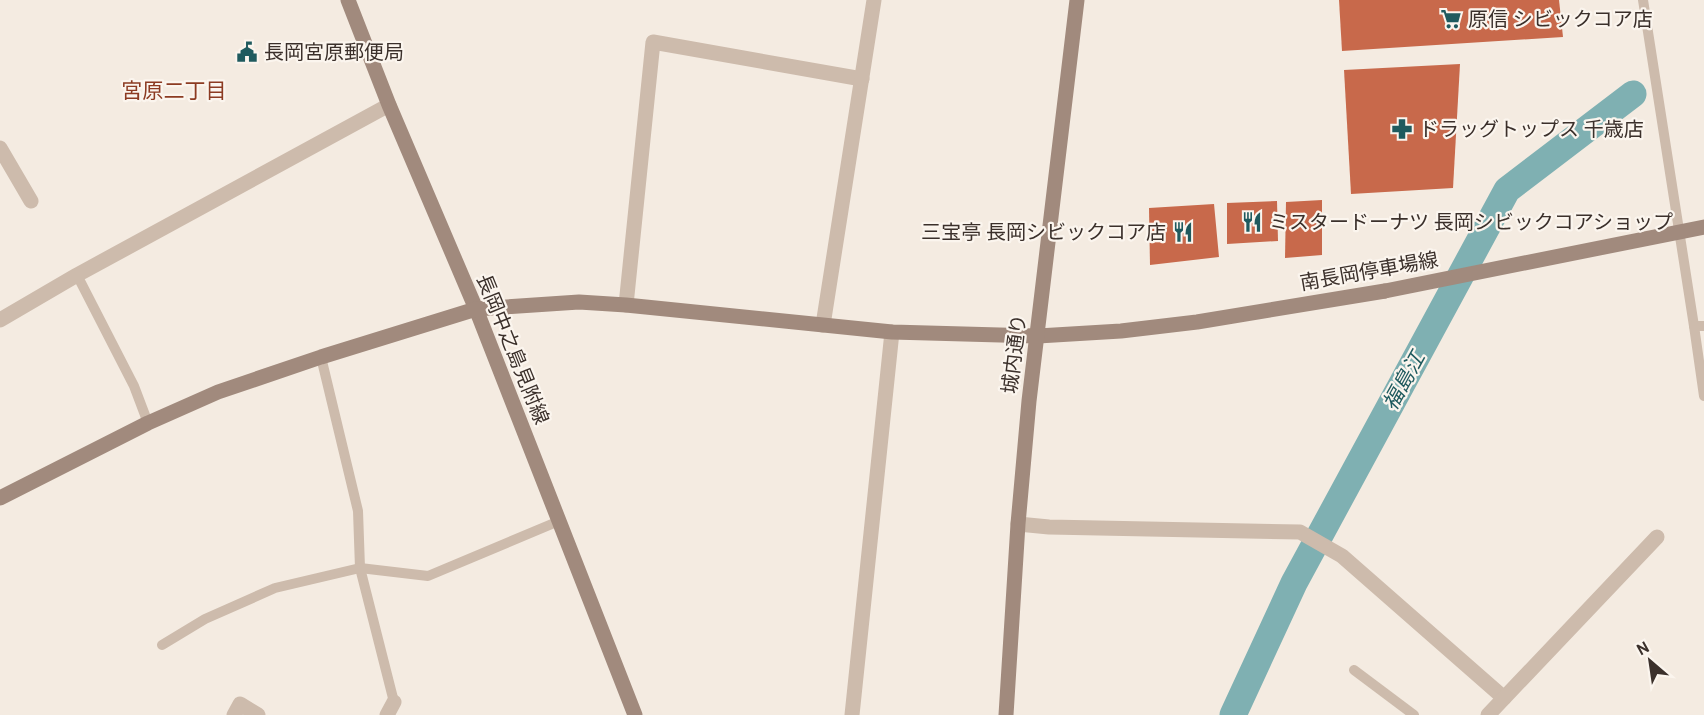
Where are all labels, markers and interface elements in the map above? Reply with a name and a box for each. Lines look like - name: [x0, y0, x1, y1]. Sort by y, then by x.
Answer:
- supermarket icon: 原信 シビックコア店: [1439, 7, 1463, 31]
- place label: 原信 シビックコア店: [1468, 8, 1653, 34]
- public building icon: 長岡宮原郵便局: [235, 40, 259, 64]
- place label: 長岡宮原郵便局: [264, 41, 404, 67]
- district label: 宮原二丁目: [122, 79, 227, 106]
- pharmacy icon: ドラッグトップス 千歳店: [1390, 117, 1414, 141]
- place label: ドラッグトップス 千歳店: [1419, 118, 1644, 144]
- restaurant icon: ミスタードーナツ 長岡シビックコアショップ: [1240, 210, 1264, 234]
- place label: ミスタードーナツ 長岡シビックコアショップ: [1269, 211, 1673, 237]
- restaurant icon: 三宝亭 長岡シビックコア店: [1171, 220, 1195, 244]
- place label: 三宝亭 長岡シビックコア店: [921, 221, 1166, 247]
- street label: 南長岡停車場線: [1298, 248, 1441, 298]
- street label: 長岡中之島見附線: [469, 271, 553, 429]
- street label: 城内通り: [998, 313, 1034, 396]
- water label: 福島江: [1378, 346, 1433, 416]
- north arrow: [1620, 631, 1680, 691]
- text: N: [1634, 638, 1654, 661]

